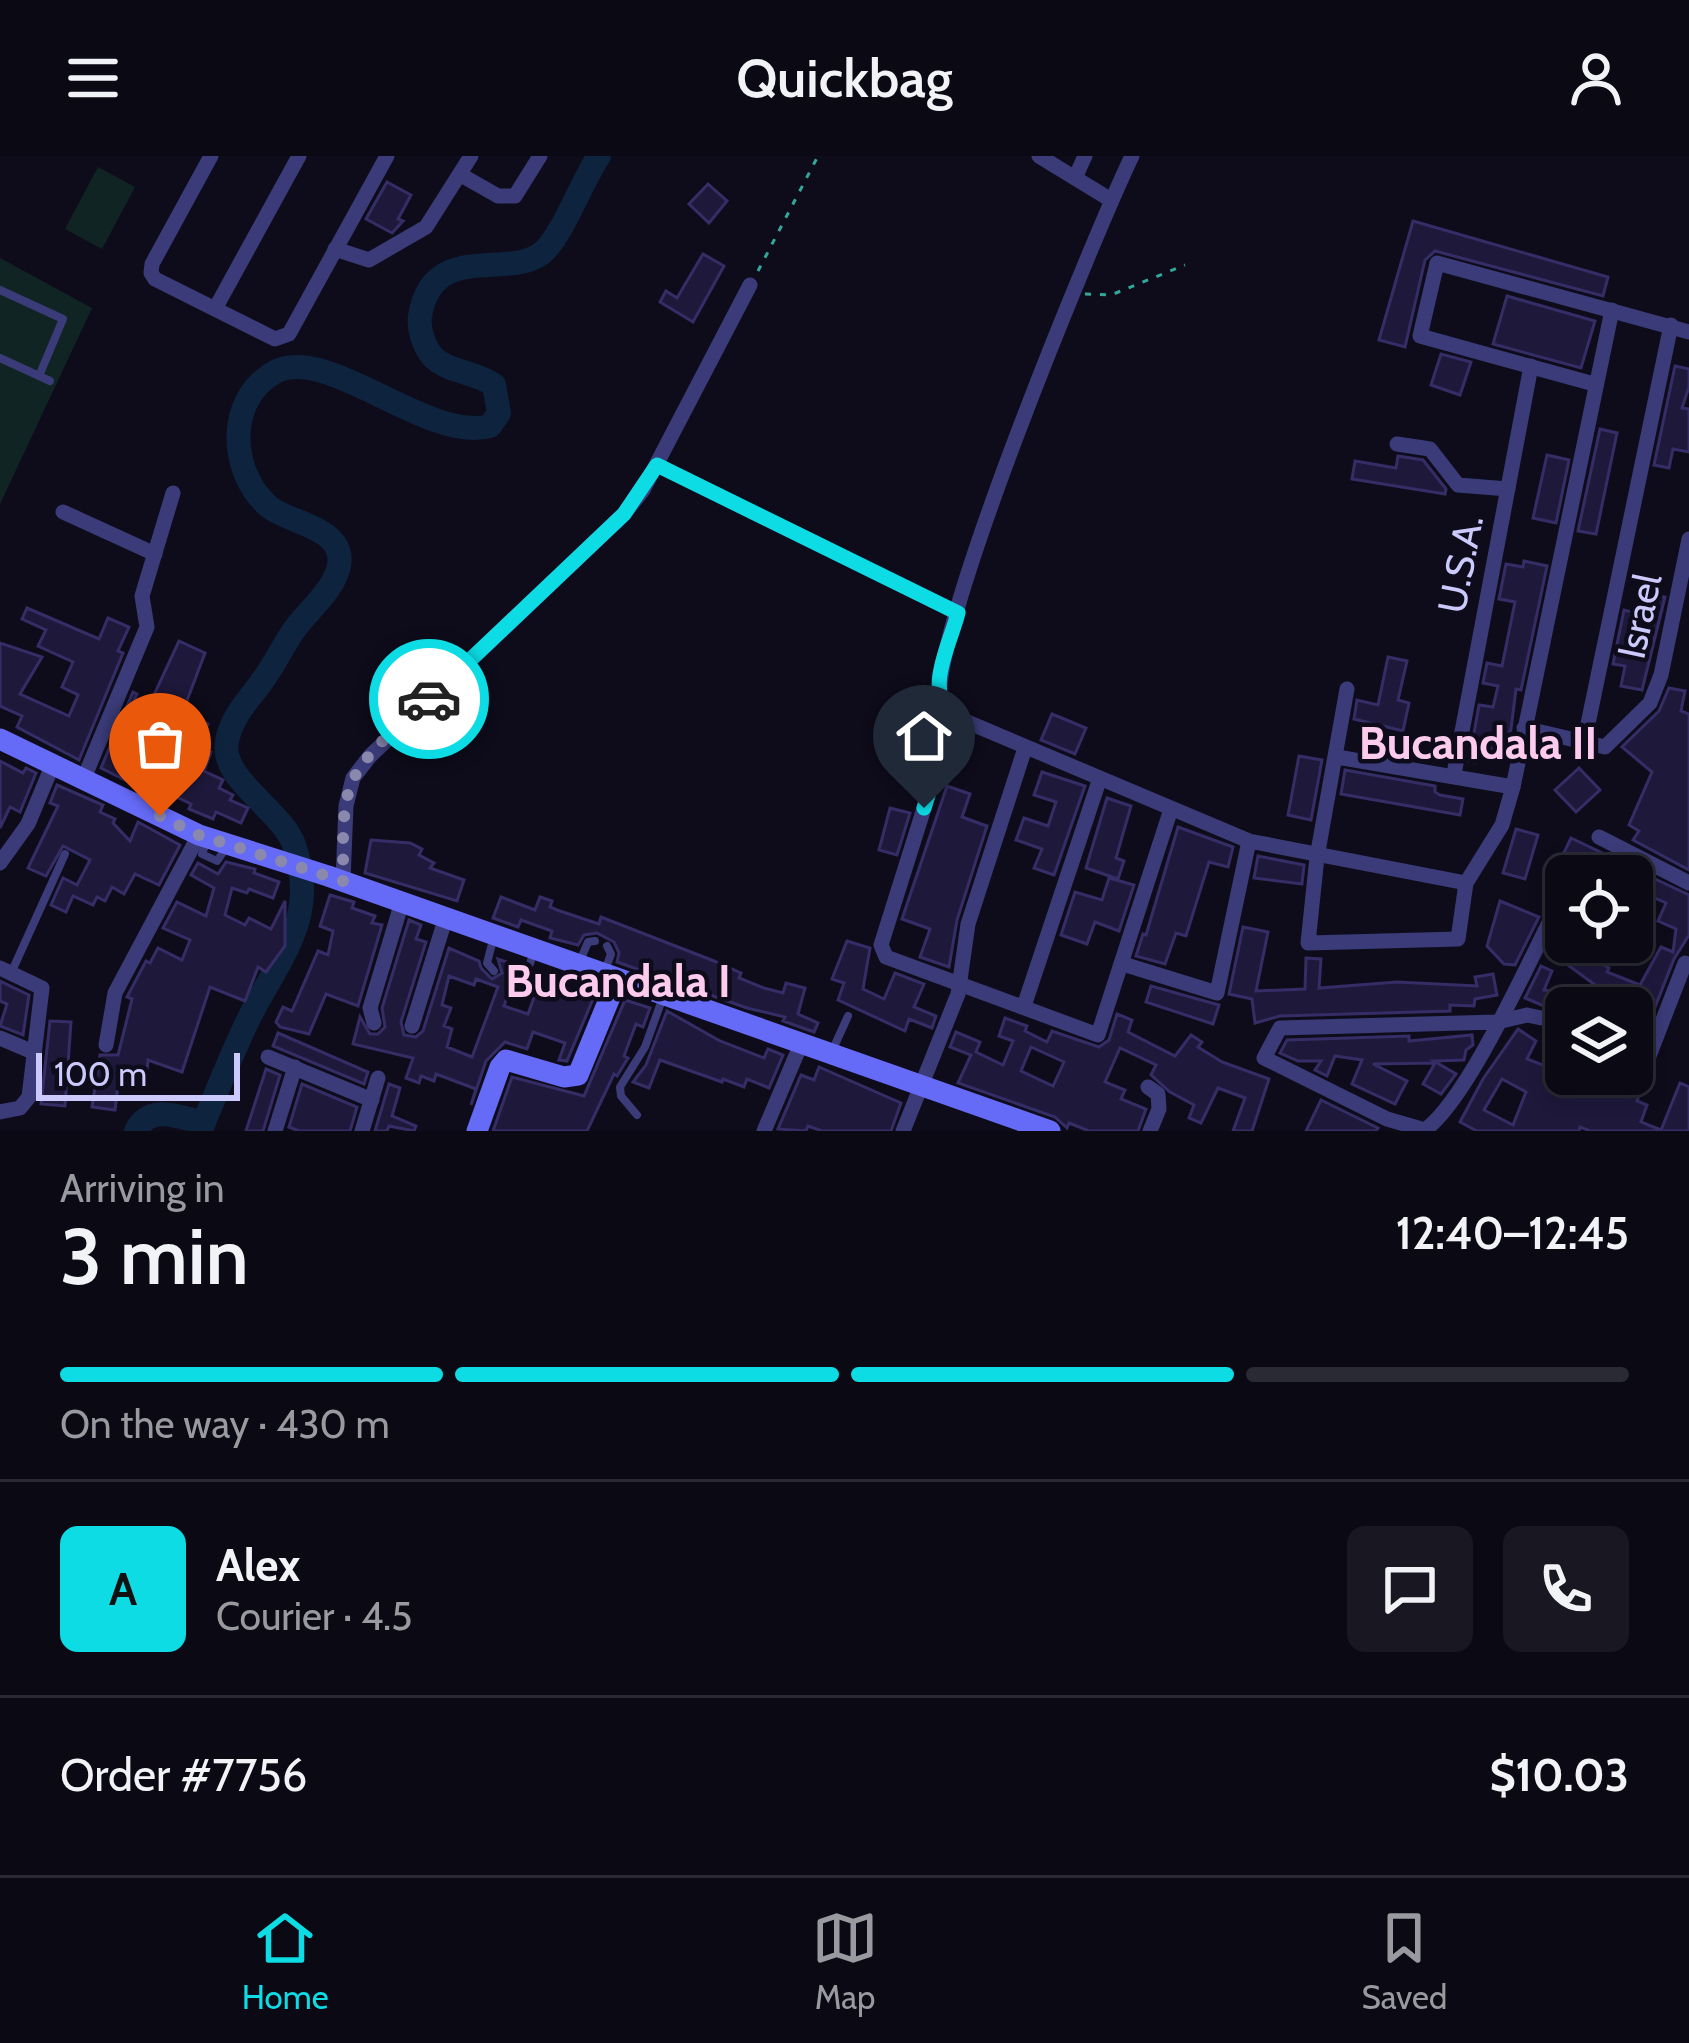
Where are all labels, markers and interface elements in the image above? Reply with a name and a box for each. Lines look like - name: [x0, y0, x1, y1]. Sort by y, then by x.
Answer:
- icon: menu: [60, 45, 126, 111]
- text: Quickbag: [736, 45, 953, 111]
- icon: person: [1563, 45, 1629, 111]
- street label: U.S.A.: [1427, 511, 1493, 617]
- street label: Israel: [1607, 569, 1671, 663]
- courier: [369, 639, 489, 759]
- icon: car: [396, 666, 462, 732]
- pin: [873, 685, 975, 808]
- pin: [109, 693, 211, 816]
- icon: home: [891, 703, 957, 769]
- icon: bag: [127, 711, 193, 777]
- district label: Bucandala II: [1359, 716, 1597, 770]
- map controls: [1545, 855, 1653, 1095]
- button: locate: [1545, 855, 1653, 963]
- district label: Bucandala I: [505, 954, 731, 1008]
- button: layers: [1545, 987, 1653, 1095]
- scale bar: [36, 1047, 240, 1100]
- text: 100 m: [54, 1054, 147, 1094]
- text: Arriving in: [60, 1164, 224, 1212]
- text: 12:40–12:45: [1396, 1206, 1629, 1260]
- text: 3 min: [60, 1209, 249, 1304]
- text: On the way · 430 m: [60, 1400, 390, 1448]
- button: chat: [1347, 1526, 1473, 1652]
- button: phone: [1503, 1526, 1629, 1652]
- text: Alex: [216, 1538, 300, 1592]
- text: A: [109, 1562, 137, 1616]
- text: Courier · 4.5: [216, 1592, 412, 1640]
- text: Order #7756: [60, 1748, 307, 1802]
- text: $10.03: [1489, 1748, 1629, 1802]
- tab: Home: [242, 1905, 329, 2017]
- tab: Map: [812, 1905, 878, 2017]
- tab: Saved: [1362, 1905, 1447, 2017]

